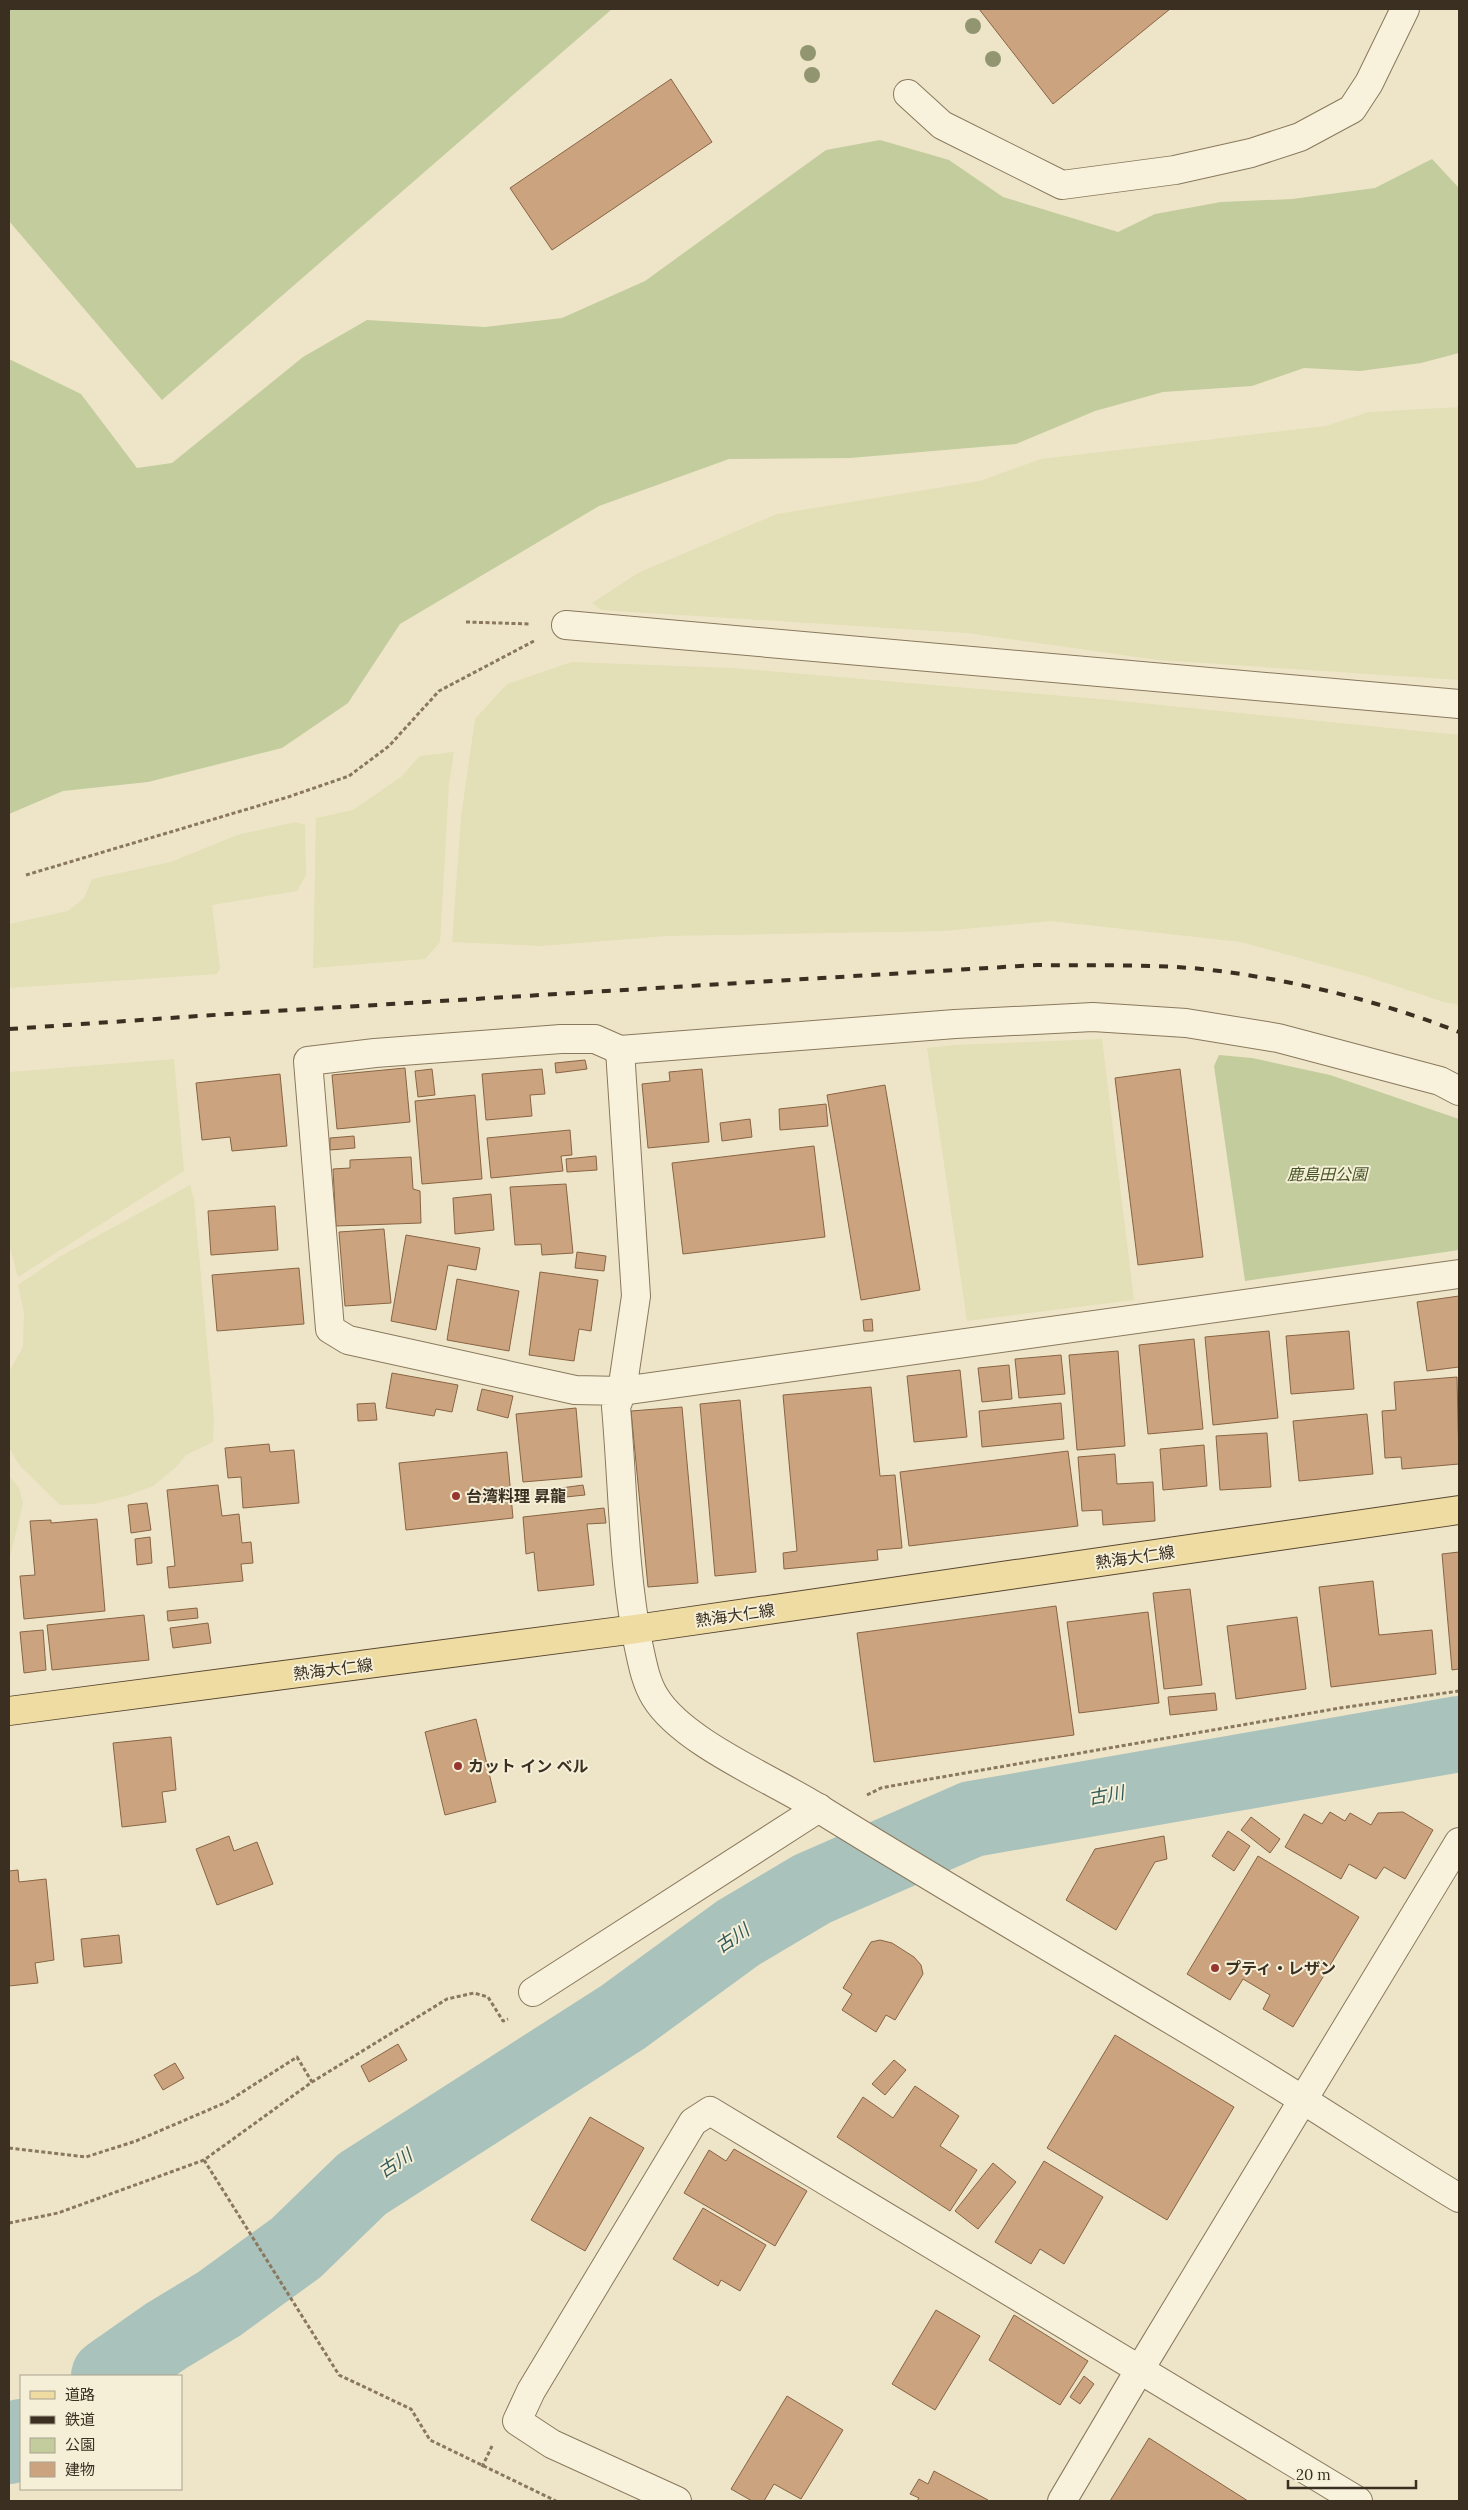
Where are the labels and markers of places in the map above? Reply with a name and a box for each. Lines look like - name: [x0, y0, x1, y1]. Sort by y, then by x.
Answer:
- place label: 台湾料理 昇龍: [466, 1486, 566, 1506]
- marker: 台湾料理 昇龍: [450, 1490, 462, 1502]
- place label: カット イン ベル: [468, 1756, 588, 1776]
- marker: カット イン ベル: [452, 1760, 464, 1772]
- place label: プティ・レザン: [1225, 1958, 1336, 1978]
- marker: プティ・レザン: [1209, 1962, 1221, 1974]

